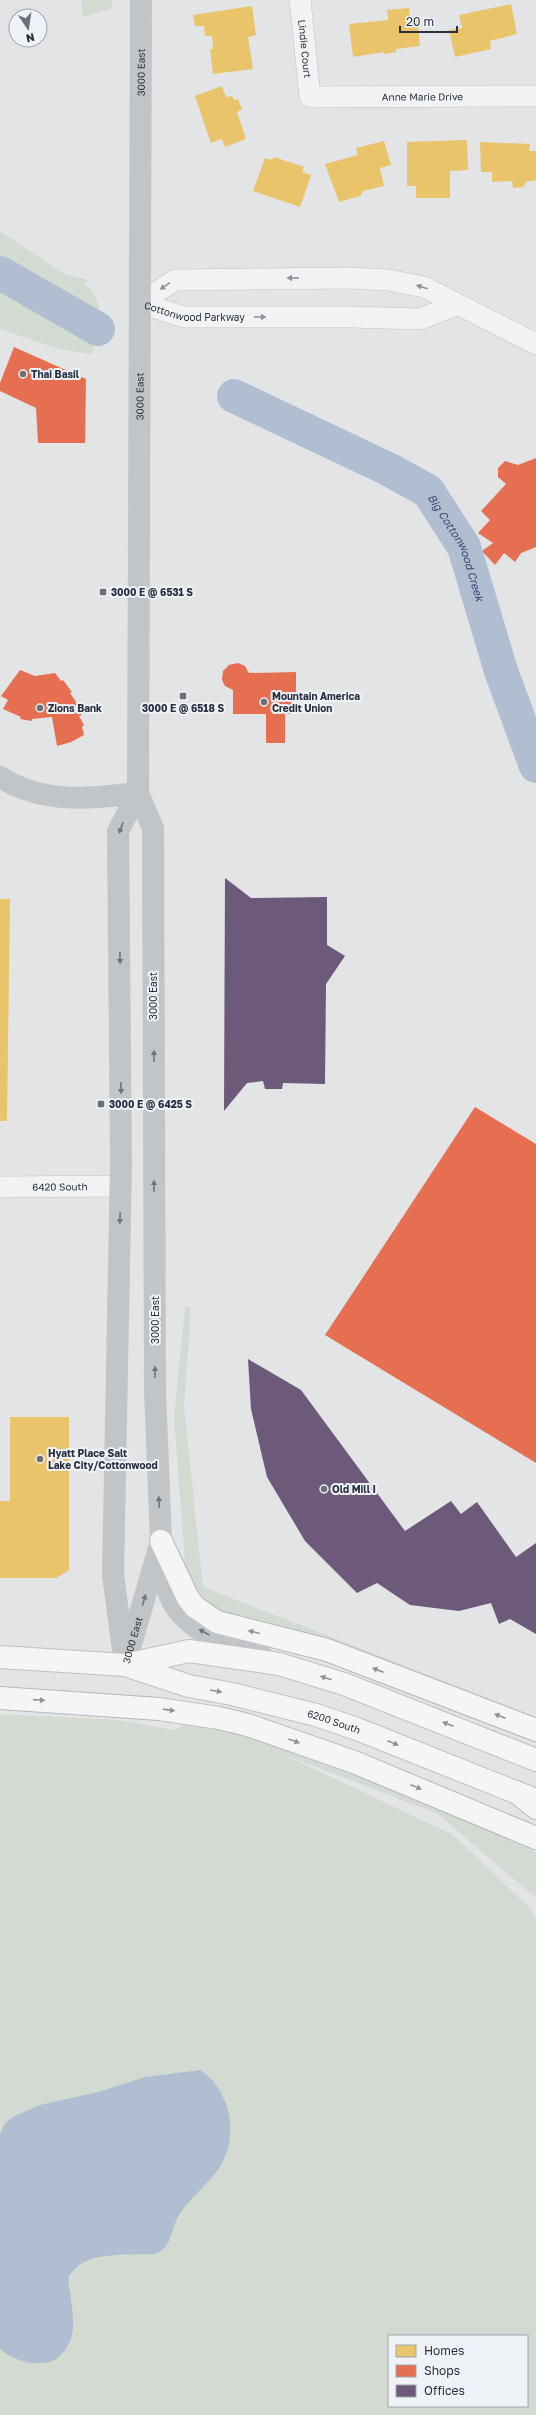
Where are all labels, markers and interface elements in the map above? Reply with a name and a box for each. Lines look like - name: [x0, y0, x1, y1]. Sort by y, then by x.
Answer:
- north arrow: [8, 8, 48, 48]
- scale bar: [400, 8, 457, 34]
- text: 20 m: [406, 14, 434, 29]
- street label: Lindie Court: [296, 19, 314, 79]
- text: N: [25, 31, 36, 46]
- street label: 3000 East: [135, 48, 147, 96]
- street label: Anne Marie Drive: [382, 90, 463, 103]
- one-way arrow: [286, 275, 299, 281]
- one-way arrow: [160, 282, 170, 290]
- one-way arrow: [416, 284, 428, 290]
- street label: Cottonwood Parkway: [143, 299, 245, 323]
- one-way arrow: [254, 314, 267, 320]
- place label: Thai Basil: [31, 368, 80, 380]
- marker: Thai Basil: [18, 369, 28, 379]
- street label: 3000 East: [133, 372, 146, 420]
- water label: Big Cottonwood Creek: [426, 491, 487, 604]
- place label: 3000 E @ 6531 S: [111, 586, 193, 598]
- marker: 3000 E @ 6531 S: [98, 587, 108, 597]
- place label: Mountain America Credit Union: [272, 690, 360, 714]
- marker: 3000 E @ 6518 S: [178, 691, 188, 701]
- marker: Mountain America Credit Union: [259, 697, 269, 707]
- place label: Zions Bank: [48, 702, 102, 714]
- place label: 3000 E @ 6518 S: [142, 702, 224, 714]
- marker: Zions Bank: [35, 703, 45, 713]
- one-way arrow: [117, 823, 123, 835]
- one-way arrow: [117, 952, 123, 965]
- street label: 3000 East: [147, 972, 159, 1020]
- one-way arrow: [151, 1049, 157, 1062]
- one-way arrow: [118, 1082, 124, 1095]
- place label: 3000 E @ 6425 S: [109, 1098, 192, 1110]
- marker: 3000 E @ 6425 S: [96, 1099, 106, 1109]
- one-way arrow: [151, 1179, 157, 1192]
- street label: 6420 South: [32, 1180, 88, 1193]
- one-way arrow: [117, 1212, 123, 1225]
- street label: 3000 East: [149, 1296, 161, 1344]
- one-way arrow: [152, 1365, 158, 1378]
- place label: Hyatt Place Salt Lake City/Cottonwood: [48, 1447, 158, 1471]
- marker: Hyatt Place Salt Lake City/Cottonwood: [35, 1454, 45, 1464]
- place label: Old Mill I: [332, 1483, 376, 1495]
- marker: Old Mill I: [319, 1484, 329, 1494]
- one-way arrow: [156, 1496, 163, 1508]
- one-way arrow: [141, 1594, 147, 1606]
- street label: 3000 East: [120, 1615, 145, 1665]
- one-way arrow: [198, 1629, 210, 1636]
- one-way arrow: [248, 1629, 260, 1635]
- one-way arrow: [372, 1666, 384, 1672]
- one-way arrow: [320, 1675, 332, 1681]
- one-way arrow: [210, 1688, 222, 1694]
- one-way arrow: [33, 1697, 45, 1704]
- one-way arrow: [162, 1707, 175, 1713]
- street label: 6200 South: [306, 1707, 362, 1736]
- one-way arrow: [493, 1712, 505, 1718]
- one-way arrow: [442, 1721, 453, 1727]
- one-way arrow: [289, 1738, 301, 1744]
- one-way arrow: [388, 1741, 400, 1747]
- one-way arrow: [410, 1785, 422, 1791]
- legend: [388, 2335, 528, 2407]
- text: Homes: [424, 2343, 464, 2358]
- text: Shops: [424, 2363, 460, 2378]
- text: Offices: [424, 2383, 465, 2398]

